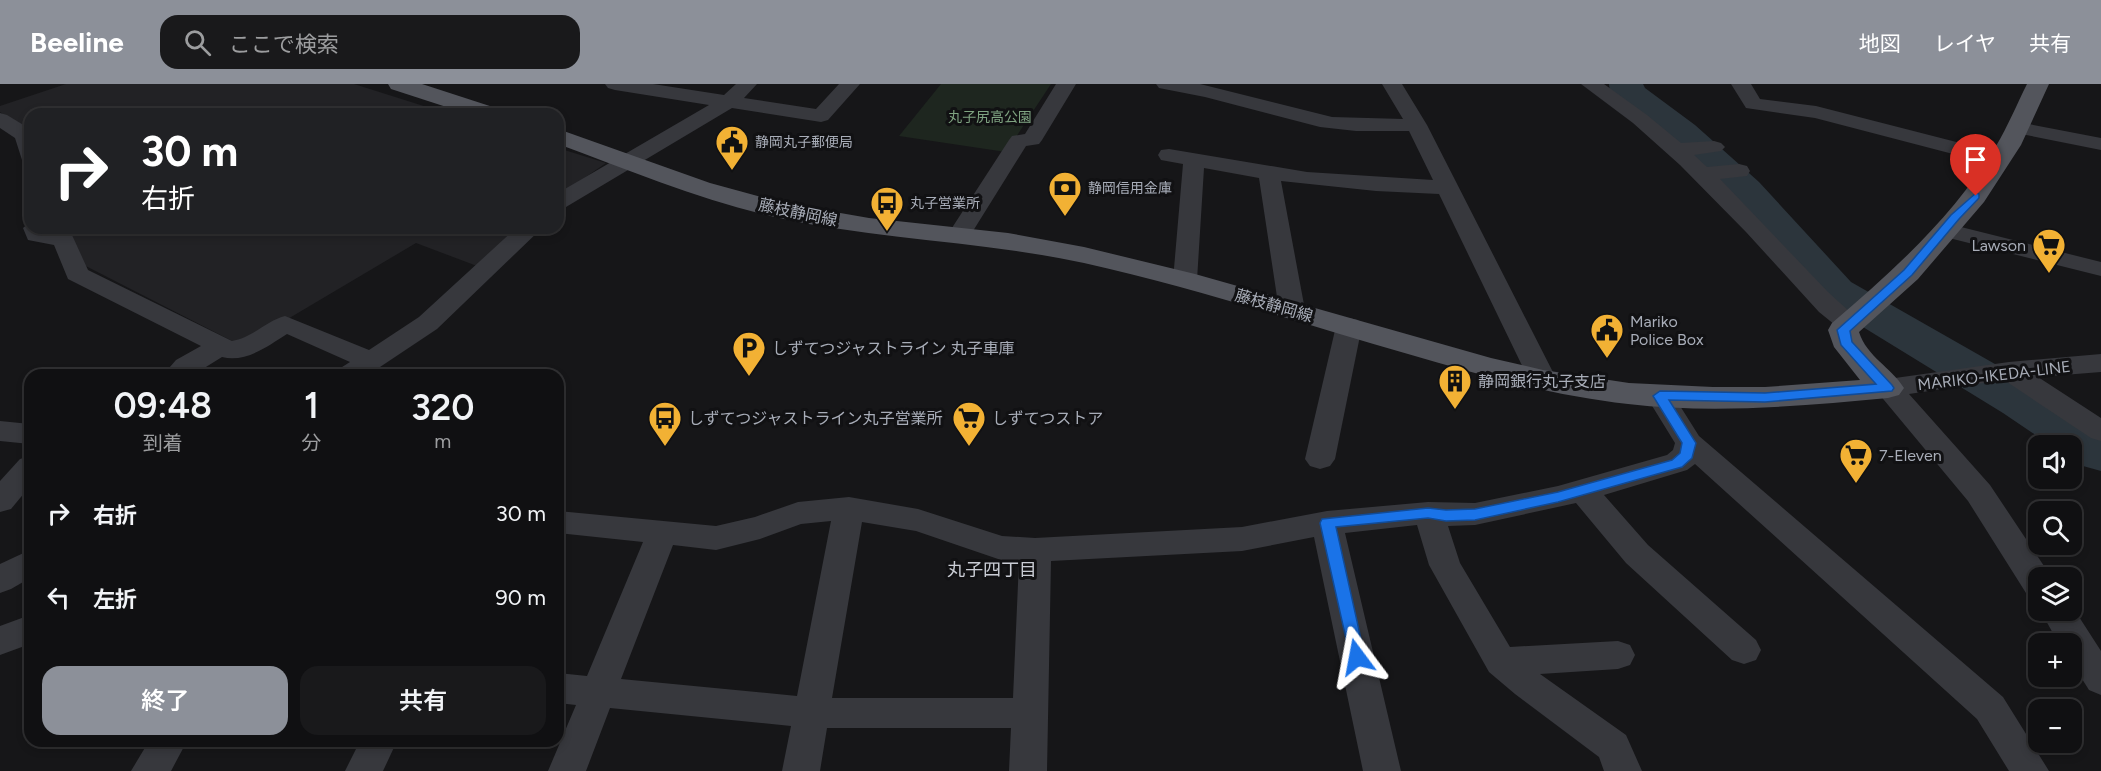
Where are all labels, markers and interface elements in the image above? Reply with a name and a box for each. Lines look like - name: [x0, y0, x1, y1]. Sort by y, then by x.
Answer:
- search box: [160, 15, 580, 69]
- text: Beeline: [30, 25, 124, 59]
- icon: search: [181, 26, 214, 59]
- text: ここで検索: [229, 31, 339, 58]
- text: 地図: [1859, 31, 1901, 56]
- text: レイヤ: [1934, 31, 1996, 56]
- text: 共有: [2029, 31, 2071, 56]
- park label: 丸子尻高公園: [948, 109, 1032, 126]
- public building icon: 静岡丸子郵便局: [714, 124, 750, 171]
- text: 30 m: [141, 126, 238, 177]
- icon: right: [42, 132, 120, 210]
- place label: 静岡丸子郵便局: [755, 134, 853, 151]
- pin: [1950, 134, 2001, 196]
- icon: arrive: [1959, 143, 1992, 176]
- bank icon: 静岡信用金庫: [1047, 170, 1083, 217]
- place label: 静岡信用金庫: [1088, 180, 1172, 197]
- text: 右折: [141, 182, 195, 215]
- bus stop icon: 丸子営業所: [869, 185, 905, 232]
- street label: 藤枝静岡線: [757, 195, 839, 230]
- place label: 丸子営業所: [910, 195, 980, 212]
- supermarket icon: Lawson: [2031, 227, 2067, 274]
- place label: Lawson: [1971, 236, 2026, 255]
- street label: 藤枝静岡線: [1233, 285, 1315, 326]
- public building icon: Mariko Police Box: [1589, 312, 1625, 359]
- place label: Mariko Police Box: [1630, 312, 1704, 349]
- parking icon: しずてつジャストライン 丸子車庫: [731, 330, 767, 377]
- place label: しずてつジャストライン 丸子車庫: [772, 339, 1015, 358]
- street label: MARIKO-IKEDA-LINE: [1916, 357, 2072, 394]
- building icon: 静岡銀行丸子支店: [1437, 363, 1473, 410]
- place label: 静岡銀行丸子支店: [1478, 372, 1606, 391]
- text: 09:48: [113, 384, 212, 427]
- text: 1: [304, 384, 319, 427]
- text: 320: [411, 386, 475, 429]
- bus stop icon: しずてつジャストライン丸子営業所: [647, 400, 683, 447]
- supermarket icon: しずてつストア: [951, 400, 987, 447]
- place label: しずてつジャストライン丸子営業所: [688, 409, 943, 428]
- place label: しずてつストア: [992, 409, 1103, 428]
- text: m: [434, 429, 451, 453]
- text: 到着: [143, 431, 183, 455]
- text: 分: [302, 431, 322, 455]
- map controls: [2028, 435, 2082, 753]
- button: sound: [2028, 435, 2082, 489]
- supermarket icon: 7-Eleven: [1838, 437, 1874, 484]
- place label: 7-Eleven: [1879, 446, 1942, 465]
- icon: right: [42, 497, 75, 530]
- text: 30 m: [496, 500, 546, 527]
- button: search: [2028, 501, 2082, 555]
- text: 右折: [93, 502, 137, 529]
- district label: 丸子四丁目: [947, 559, 1037, 581]
- button: layers: [2028, 567, 2082, 621]
- icon: left: [42, 581, 75, 614]
- text: 90 m: [495, 584, 546, 611]
- text: 左折: [93, 586, 137, 613]
- position arrow: [1325, 625, 1389, 689]
- button: +: [2028, 633, 2082, 687]
- button: 終了: [42, 666, 288, 735]
- button: 共有: [300, 666, 546, 735]
- button: −: [2028, 699, 2082, 753]

